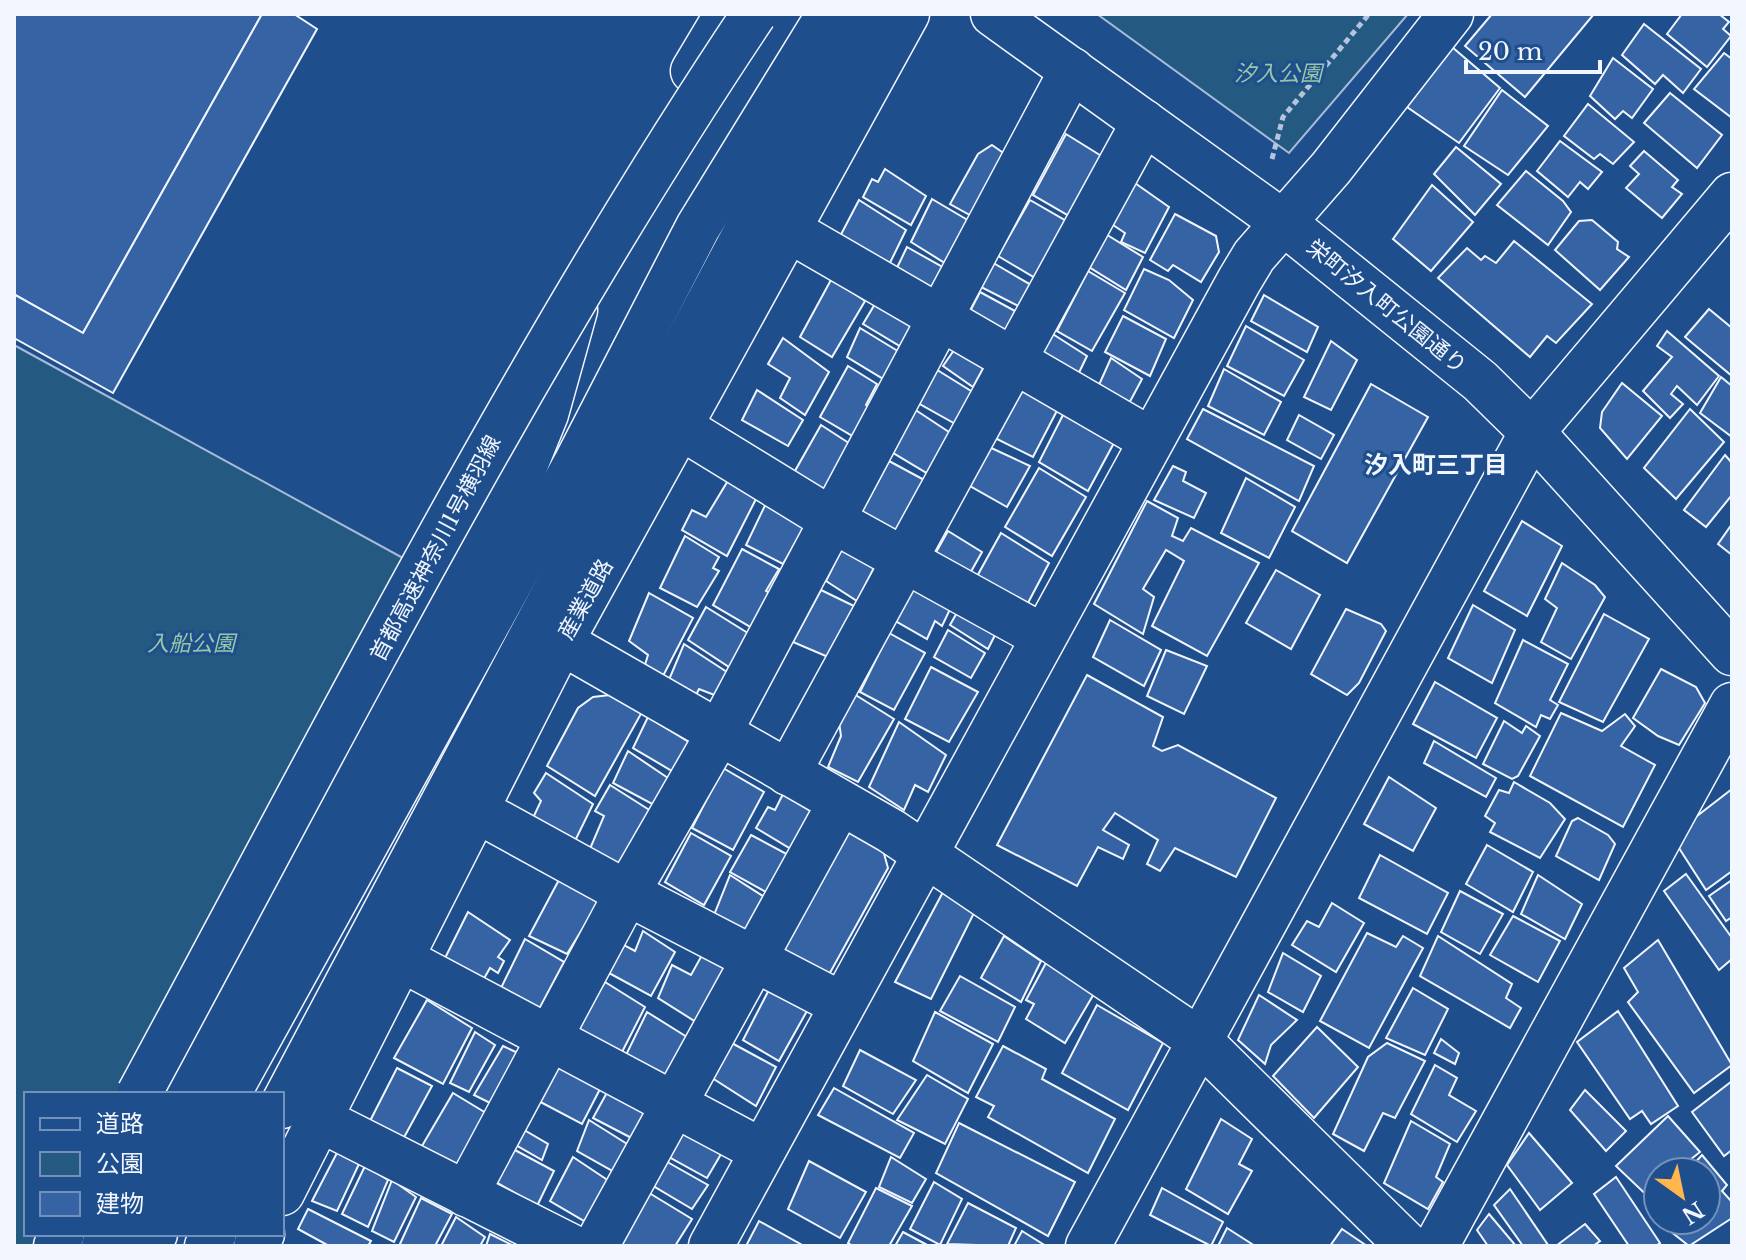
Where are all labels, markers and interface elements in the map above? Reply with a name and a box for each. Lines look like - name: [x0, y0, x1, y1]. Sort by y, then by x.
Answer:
- scale bar: [1466, 24, 1600, 74]
- text: 20 m: [1478, 37, 1543, 66]
- park label: 汐入公園: [1234, 60, 1325, 87]
- street label: 栄町汐入町公園通り: [1301, 234, 1472, 379]
- street label: 首都高速神奈川1号横羽線: [364, 431, 506, 666]
- district label: 汐入町三丁目: [1364, 450, 1508, 479]
- street label: 産業道路: [552, 554, 619, 644]
- park label: 入船公園: [147, 630, 238, 657]
- legend: [24, 1092, 284, 1236]
- text: 道路: [96, 1109, 144, 1138]
- text: 公園: [96, 1149, 144, 1178]
- north arrow: [1642, 1156, 1722, 1236]
- text: 建物: [96, 1189, 144, 1218]
- text: N: [1676, 1195, 1709, 1229]

